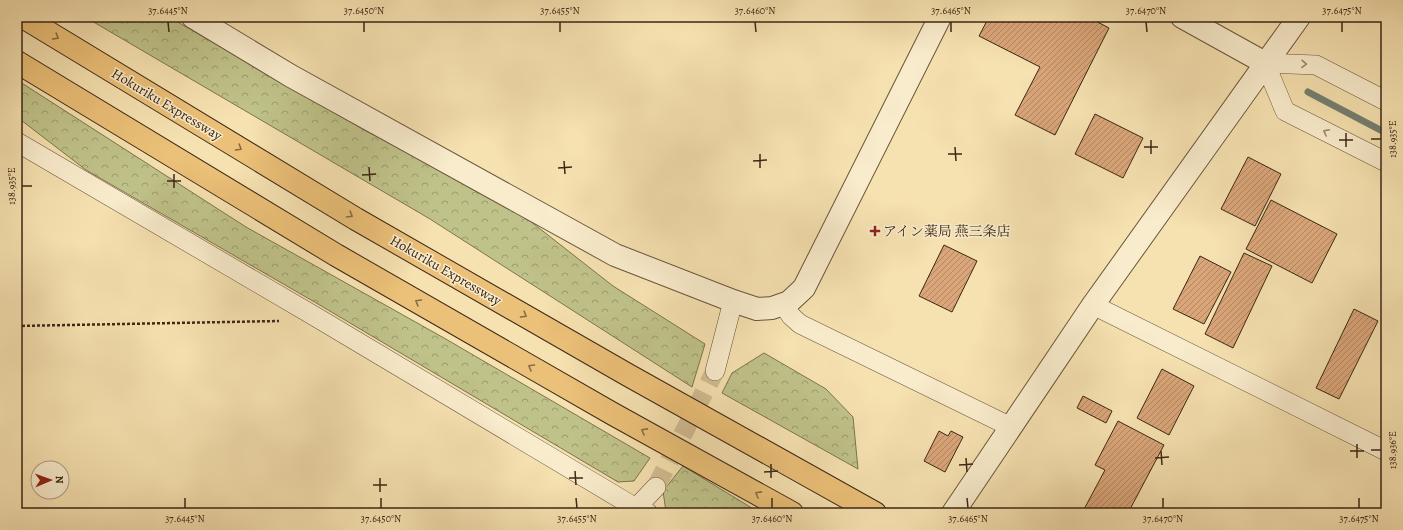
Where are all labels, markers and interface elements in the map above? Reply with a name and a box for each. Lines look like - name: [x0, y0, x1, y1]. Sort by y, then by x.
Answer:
- text: 37.6445°N: [148, 4, 188, 17]
- text: 37.6450°N: [344, 4, 384, 17]
- text: 37.6455°N: [540, 4, 580, 17]
- text: 37.6460°N: [735, 4, 775, 17]
- text: 37.6465°N: [931, 4, 971, 17]
- text: 37.6470°N: [1126, 4, 1166, 17]
- text: 37.6475°N: [1322, 4, 1362, 17]
- one-way arrow: [52, 33, 59, 40]
- one-way arrow: [1301, 60, 1307, 69]
- street label: Hokuriku Expressway: [108, 64, 226, 145]
- text: 138.935°E: [1386, 120, 1399, 158]
- one-way arrow: [1323, 129, 1331, 137]
- one-way arrow: [235, 143, 242, 150]
- text: 138.935°E: [5, 167, 18, 205]
- one-way arrow: [346, 211, 353, 218]
- place label: アイン薬局 燕三条店: [883, 222, 1011, 241]
- marker: アイン薬局 燕三条店: [870, 226, 880, 236]
- street label: Hokuriku Expressway: [387, 231, 506, 310]
- one-way arrow: [415, 300, 422, 307]
- one-way arrow: [520, 311, 527, 318]
- one-way arrow: [528, 364, 535, 371]
- one-way arrow: [641, 428, 648, 436]
- text: 138.936°E: [1386, 431, 1399, 469]
- north arrow: [30, 460, 70, 500]
- text: N: [52, 475, 67, 484]
- one-way arrow: [754, 491, 762, 499]
- text: 37.6445°N: [165, 512, 205, 525]
- text: 37.6450°N: [361, 512, 401, 525]
- text: 37.6455°N: [557, 512, 597, 525]
- text: 37.6460°N: [752, 512, 792, 525]
- text: 37.6465°N: [948, 512, 988, 525]
- text: 37.6470°N: [1143, 512, 1183, 525]
- text: 37.6475°N: [1339, 512, 1379, 525]

